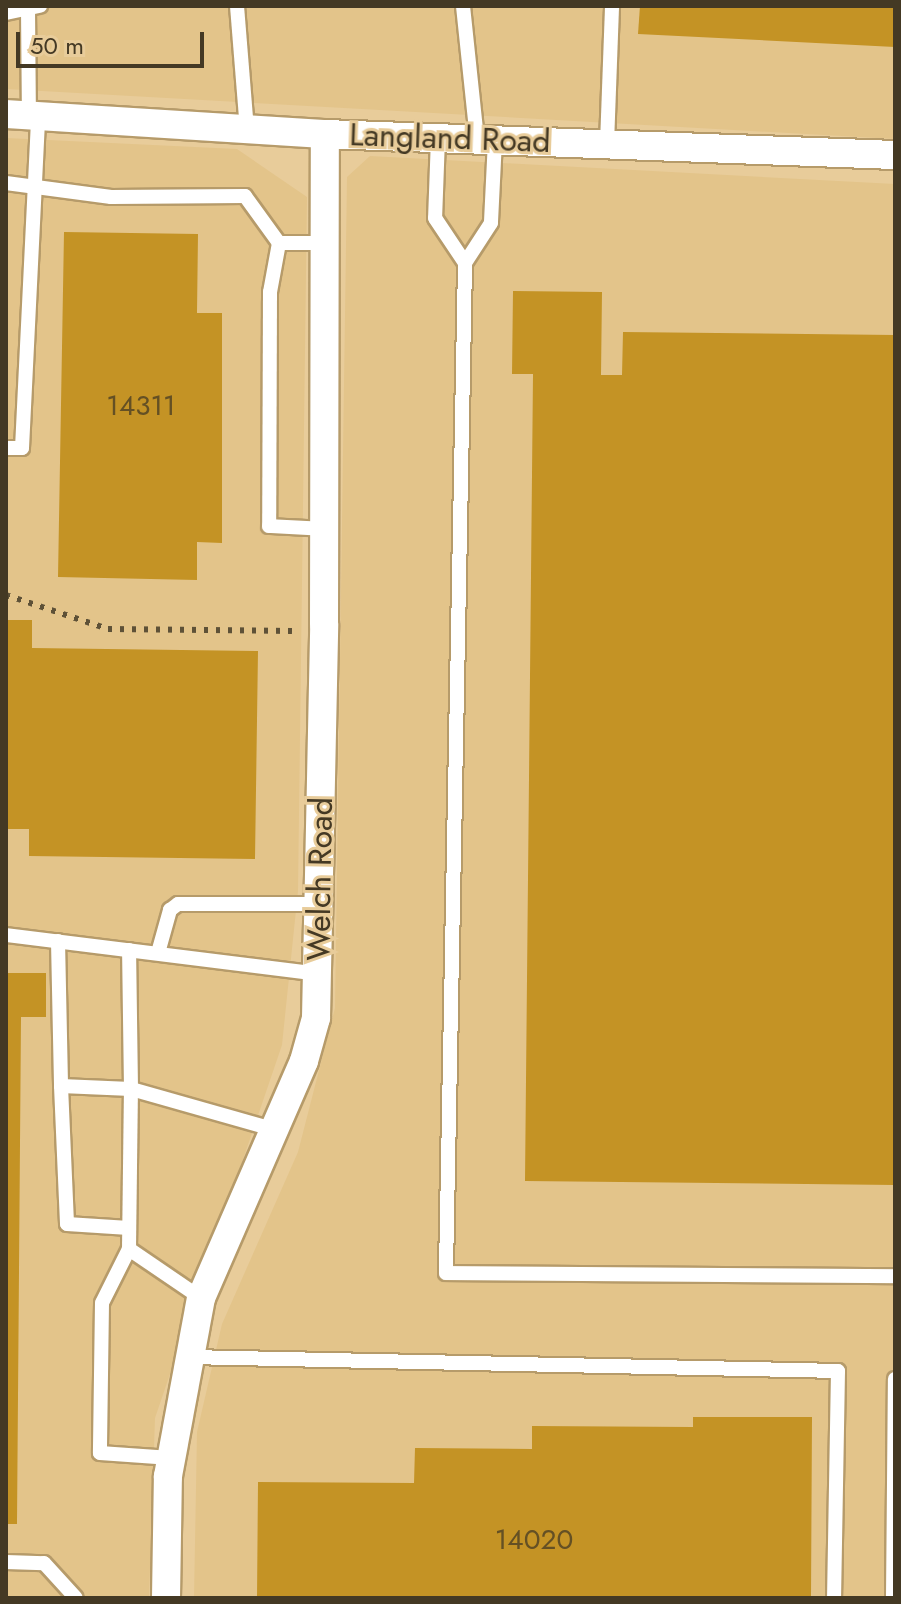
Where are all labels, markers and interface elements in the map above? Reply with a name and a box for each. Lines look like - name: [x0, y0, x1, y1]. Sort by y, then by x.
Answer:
- scale bar: [20, 16, 208, 66]
- text: 50 m: [30, 28, 84, 63]
- street label: Langland Road: [349, 115, 551, 161]
- house number: 14311: [106, 389, 176, 423]
- street label: Welch Road: [299, 797, 341, 961]
- house number: 14020: [495, 1523, 573, 1557]

